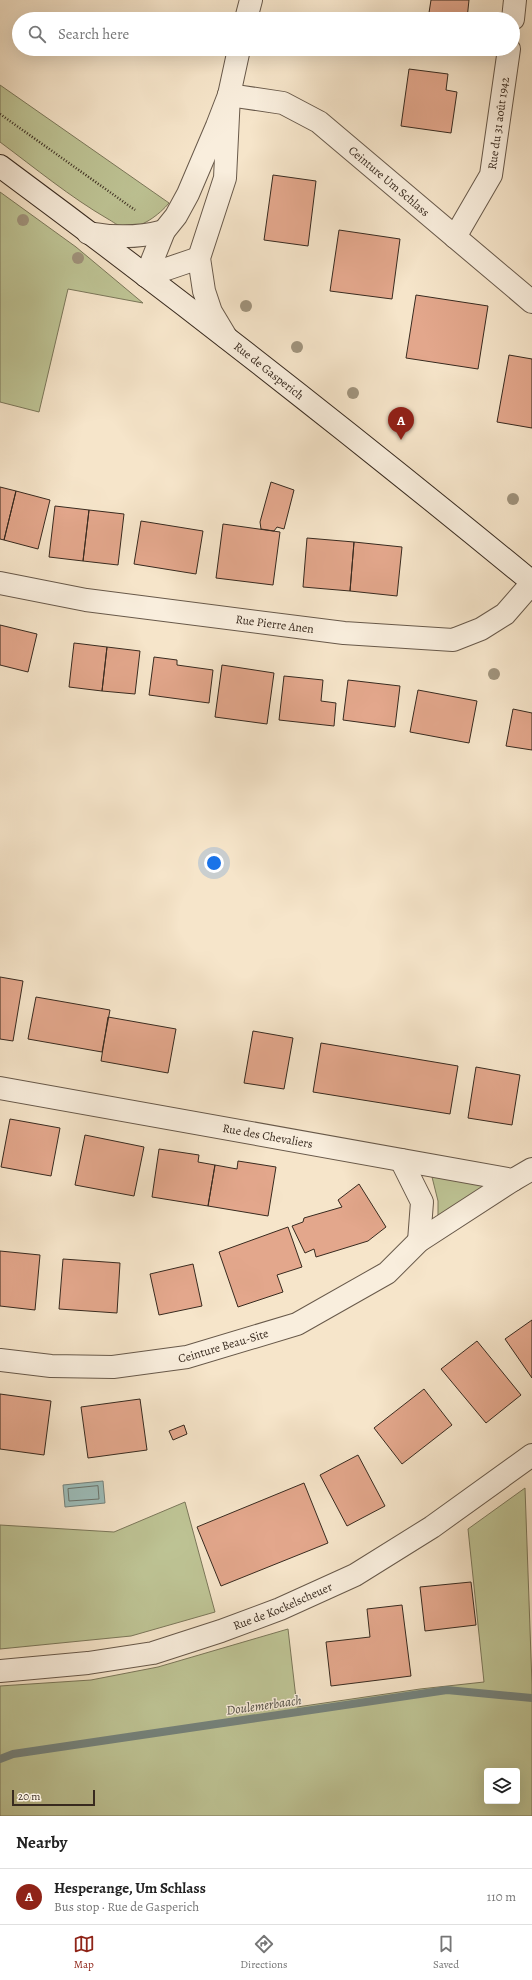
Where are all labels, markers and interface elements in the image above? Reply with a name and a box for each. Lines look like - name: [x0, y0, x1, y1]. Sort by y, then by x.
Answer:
- search box: [12, 12, 520, 56]
- icon: search: [26, 23, 48, 45]
- text: Search here: [58, 24, 129, 44]
- street label: Rue du 31 août 1942: [484, 76, 513, 171]
- street label: Ceinture Um Schlass: [345, 142, 433, 220]
- street label: Rue de Gasperich: [230, 338, 308, 404]
- pin: A: [388, 407, 414, 440]
- street label: Rue Pierre Anen: [235, 611, 315, 637]
- your location: [204, 853, 224, 873]
- street label: Rue des Chevaliers: [221, 1120, 314, 1152]
- street label: Ceinture Beau-Site: [177, 1325, 270, 1366]
- street label: Rue de Kockelscheuer: [231, 1578, 335, 1634]
- water label: Doulemerbaach: [225, 1691, 303, 1719]
- map controls: [484, 1768, 520, 1804]
- button: layers: [484, 1768, 520, 1804]
- scale bar: [12, 1788, 95, 1807]
- text: 20 m: [18, 1789, 40, 1804]
- text: Nearby: [16, 1831, 67, 1854]
- text: Hesperange, Um Schlass: [54, 1878, 206, 1898]
- text: A: [25, 1888, 33, 1905]
- text: 110 m: [487, 1888, 516, 1905]
- text: Bus stop · Rue de Gasperich: [54, 1898, 199, 1915]
- tab: Map: [73, 1933, 95, 1972]
- tab: Directions: [240, 1933, 288, 1972]
- tab: Saved: [433, 1933, 459, 1972]

